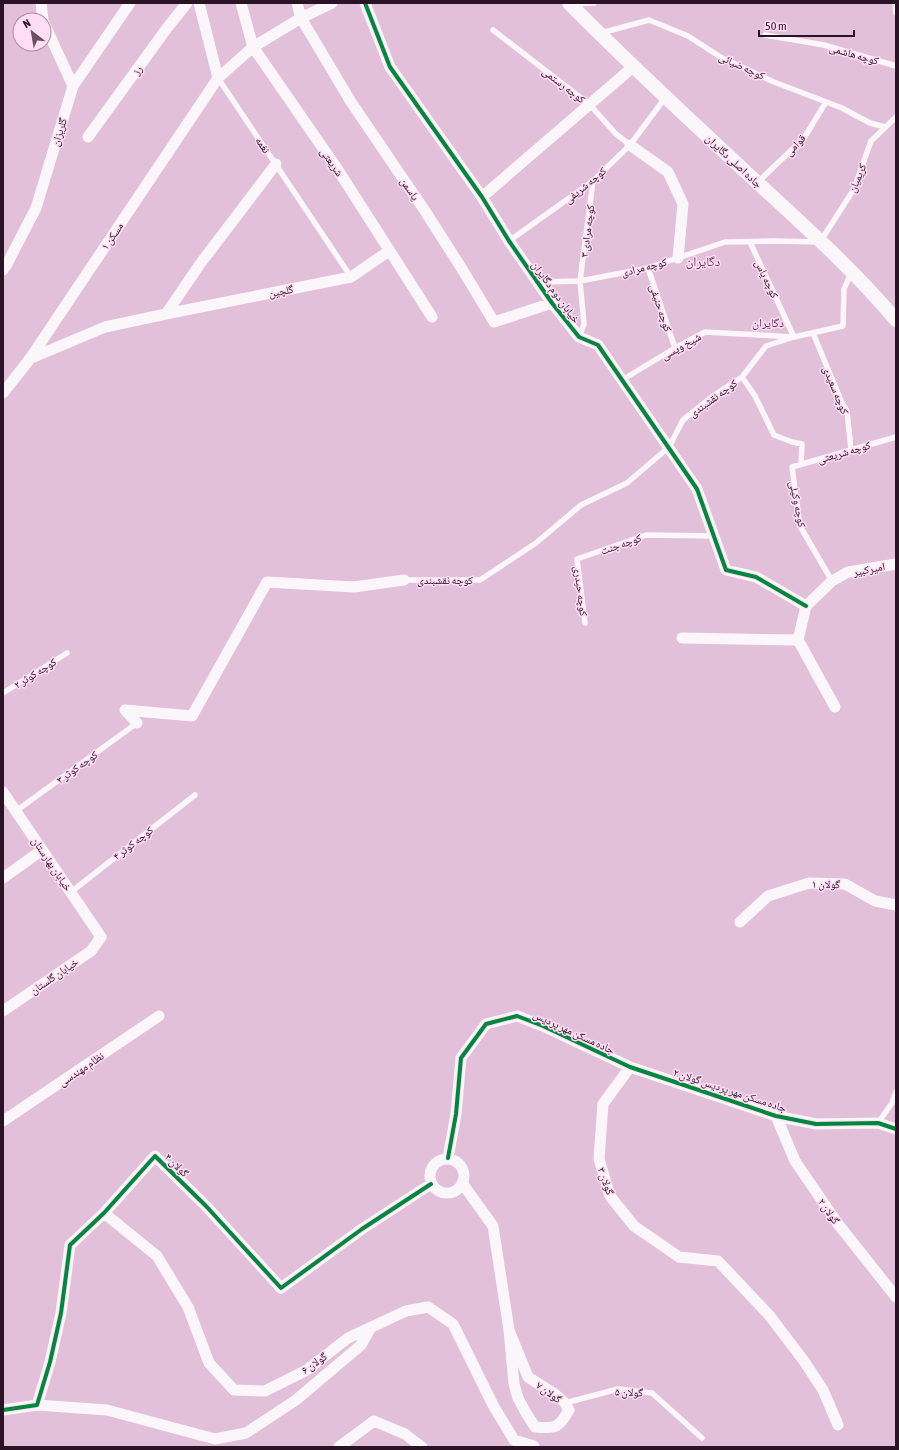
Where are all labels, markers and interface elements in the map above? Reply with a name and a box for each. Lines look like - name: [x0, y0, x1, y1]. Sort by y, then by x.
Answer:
- north arrow: [12, 12, 52, 52]
- scale bar: [759, 12, 854, 38]
- text: N: [21, 17, 33, 30]
- text: 50 m: [765, 19, 787, 33]
- street label: کوچه هاشمی: [828, 41, 881, 68]
- street label: کوچه ضیائی: [717, 50, 767, 83]
- street label: رز: [129, 63, 144, 78]
- street label: کوچه رستمی: [540, 65, 588, 106]
- street label: گلریزان: [49, 116, 70, 148]
- street label: جاده اصلی دگایران: [703, 132, 765, 191]
- street label: قوامی: [782, 132, 809, 159]
- street label: نغمه: [253, 135, 273, 155]
- street label: شریعتی: [317, 146, 346, 179]
- street label: کریمیان: [846, 161, 870, 195]
- street label: کوچه شریفی: [562, 164, 609, 206]
- street label: یاسمن: [397, 175, 422, 204]
- street label: کوچه مرادی ۳: [578, 203, 597, 258]
- street label: مسکن ۱: [99, 220, 126, 252]
- district label: دگایران: [686, 254, 720, 270]
- street label: کوچه مرادی: [620, 255, 669, 279]
- street label: کوچه یاس: [752, 258, 781, 301]
- street label: خیابان دوم دگایران: [529, 259, 582, 326]
- street label: گلچین: [268, 283, 295, 300]
- street label: کوچه حنیفی: [647, 283, 674, 334]
- district label: دگایران: [752, 316, 784, 330]
- street label: شیخ ویسی: [659, 330, 704, 363]
- street label: کوچه سعیدی: [820, 364, 851, 417]
- street label: کوچه نقشبندی: [687, 376, 740, 420]
- street label: کوچه شریعتی: [816, 439, 873, 466]
- street label: کوچه وکیلی: [787, 480, 808, 529]
- street label: کوچه جنت: [599, 531, 644, 557]
- street label: امیرکبیر: [851, 560, 886, 578]
- street label: کوچه حیدری: [571, 565, 590, 617]
- street label: کوچه نقشبندی: [417, 574, 474, 587]
- street label: کوچه کوثر ۲: [12, 655, 59, 691]
- street label: کوچه کوثر ۳: [54, 748, 101, 787]
- street label: کوچه کوثر ۴: [111, 823, 156, 863]
- street label: خیابان بهارستان: [29, 835, 74, 894]
- street label: گولان ۱: [812, 878, 841, 891]
- street label: خیابان گلستان: [28, 956, 81, 997]
- street label: جاده مسکن مهر پردیس: [531, 1008, 617, 1057]
- street label: نظام مهندسی: [56, 1049, 106, 1089]
- street label: جاده مسکن مهر پردیس گولان ۲: [672, 1066, 788, 1115]
- street label: گولان ۴: [162, 1151, 192, 1180]
- street label: گولان ۳: [595, 1166, 617, 1197]
- street label: گولان ۲: [815, 1196, 842, 1227]
- street label: گولان ۶: [299, 1350, 330, 1377]
- street label: گولان ۷: [533, 1379, 564, 1406]
- street label: گولان ۵: [615, 1386, 644, 1400]

